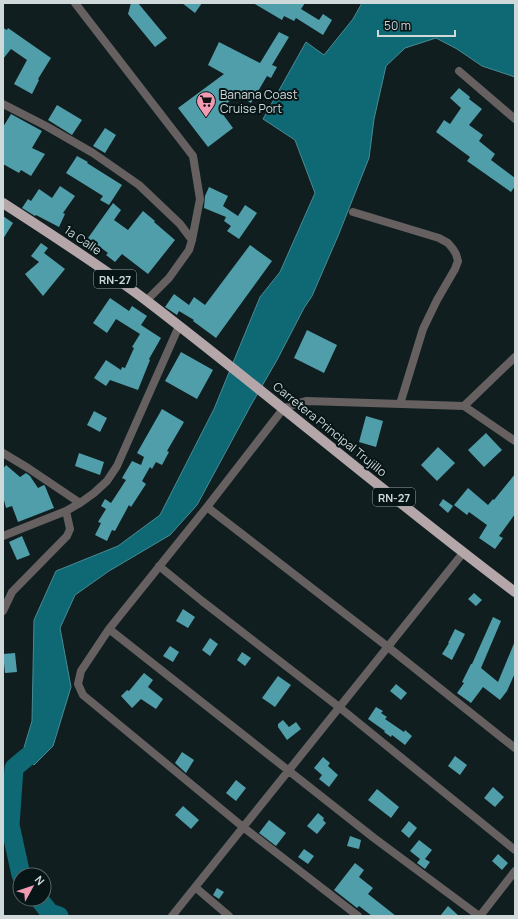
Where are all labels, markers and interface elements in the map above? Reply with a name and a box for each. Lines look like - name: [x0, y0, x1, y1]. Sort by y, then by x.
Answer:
- scale bar: [378, 12, 455, 38]
- text: 50 m: [384, 17, 411, 34]
- place label: Banana Coast Cruise Port: [220, 86, 298, 117]
- supermarket icon: Banana Coast Cruise Port: [195, 90, 217, 118]
- street label: 1a Calle: [61, 221, 105, 259]
- road number: RN-27: [94, 270, 136, 288]
- street label: Carretera Principal Trujillo: [270, 378, 390, 480]
- road number: RN-27: [373, 488, 415, 506]
- north arrow: [12, 867, 52, 907]
- text: N: [32, 872, 48, 888]

